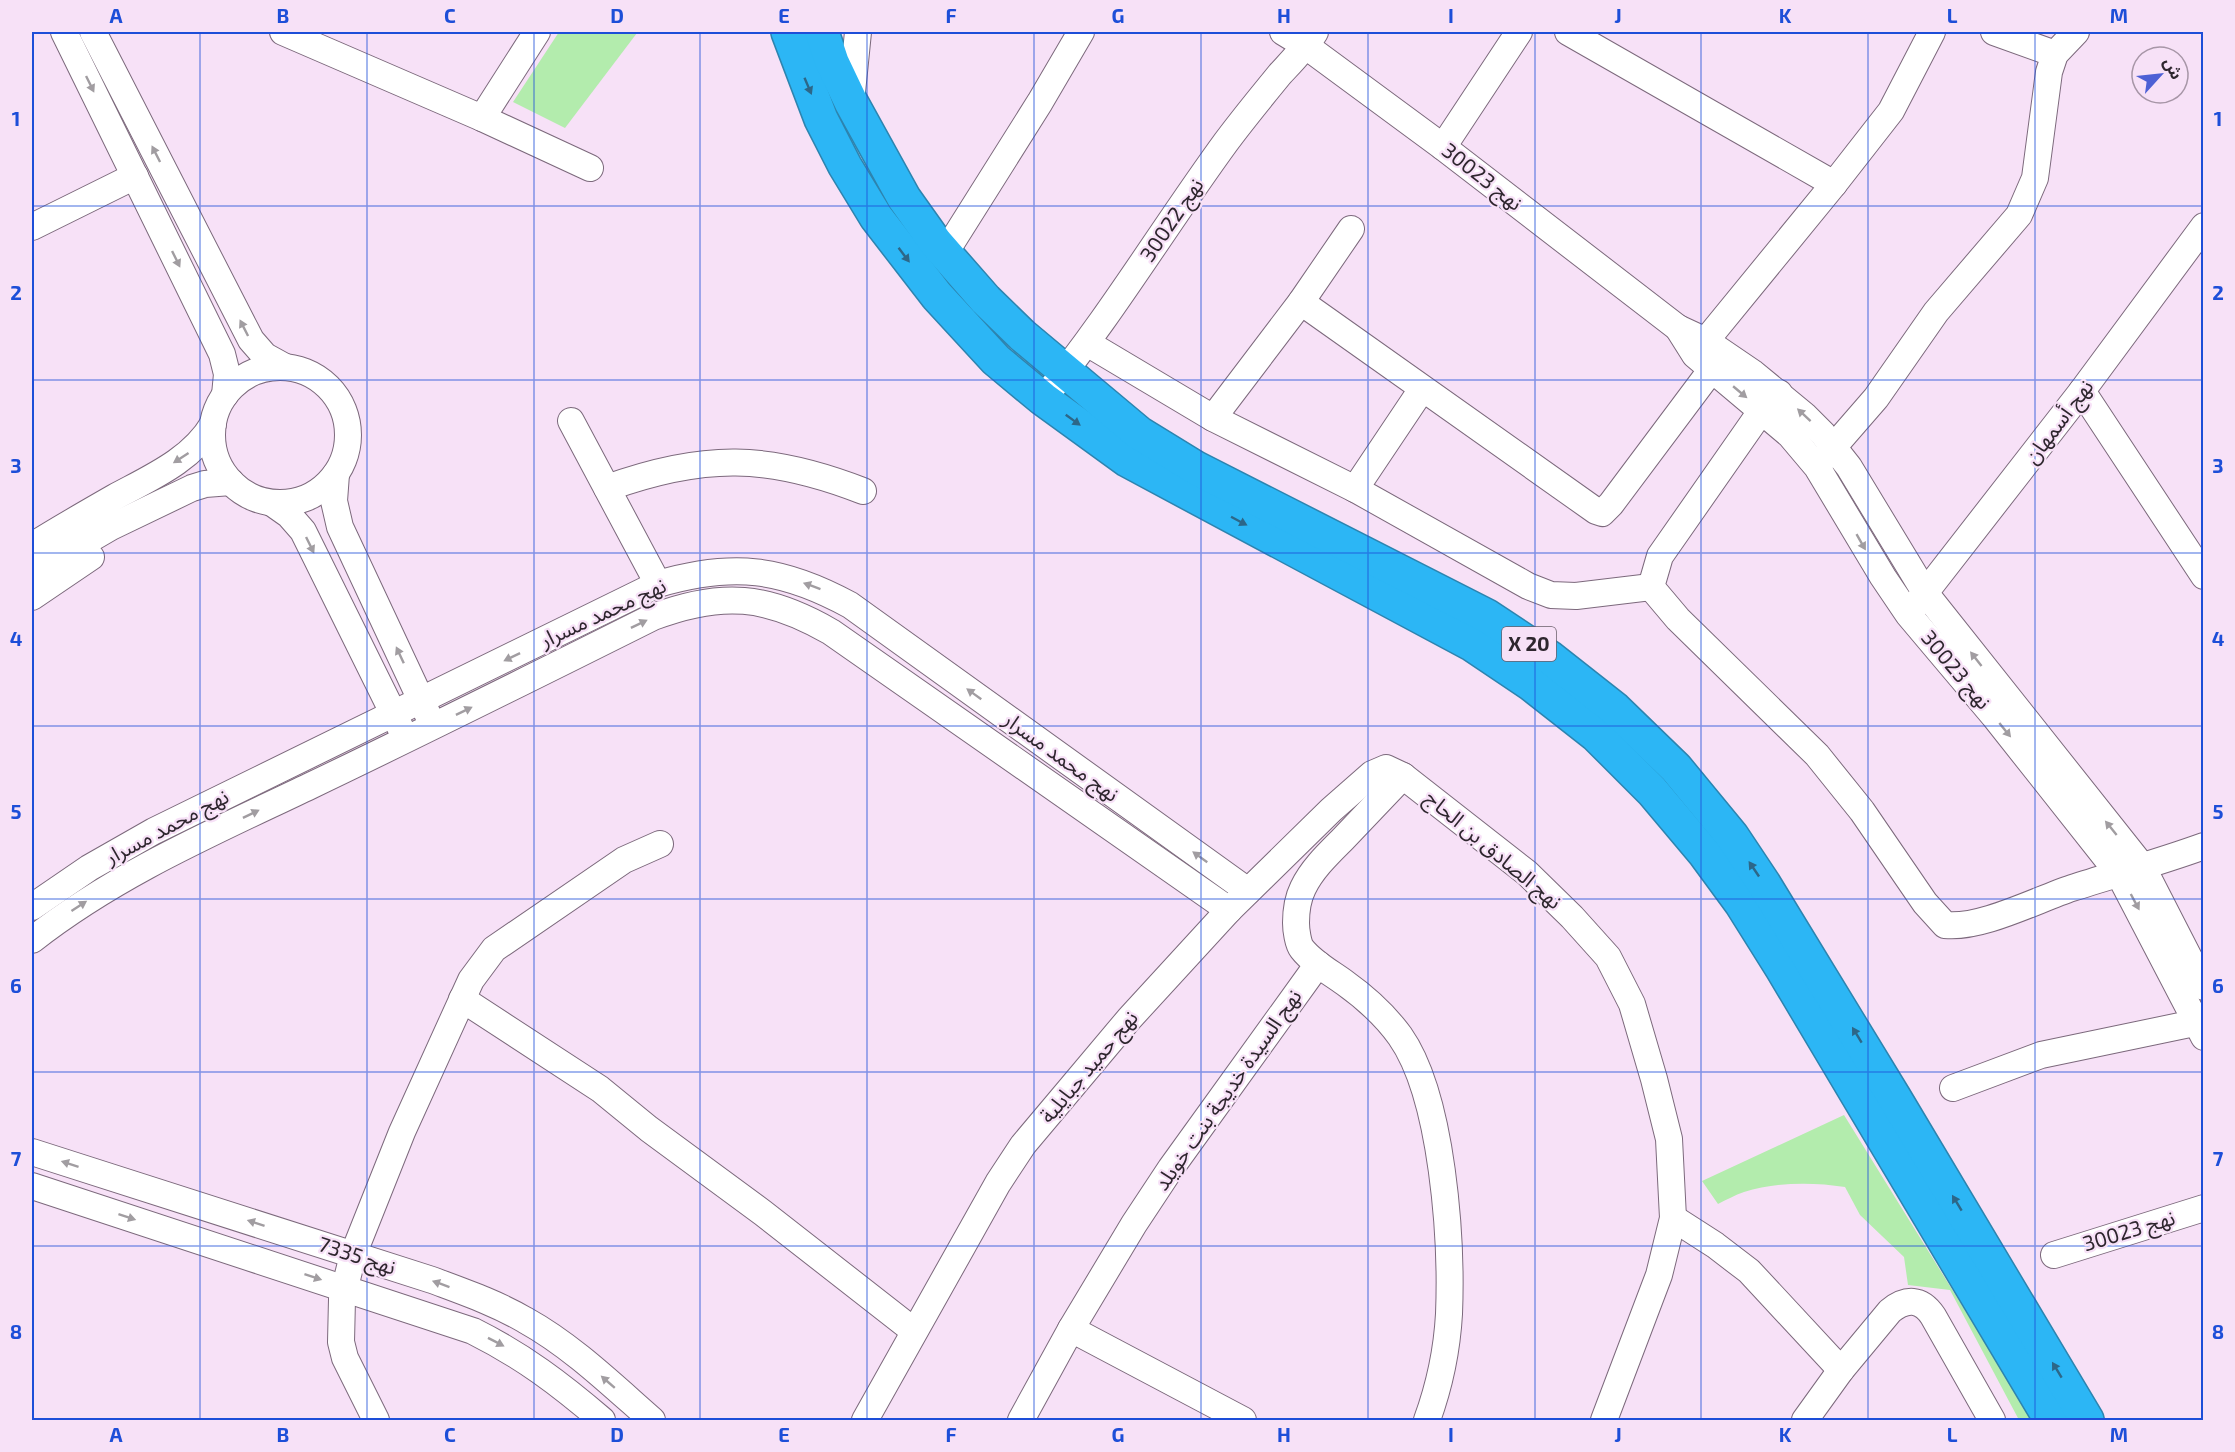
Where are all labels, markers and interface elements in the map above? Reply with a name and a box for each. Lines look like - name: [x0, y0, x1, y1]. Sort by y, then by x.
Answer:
- text: A: [109, 3, 123, 27]
- text: B: [277, 3, 289, 27]
- text: C: [444, 3, 456, 27]
- text: D: [610, 3, 624, 27]
- text: E: [778, 3, 790, 27]
- text: F: [945, 3, 957, 27]
- text: G: [1112, 3, 1124, 27]
- text: H: [1277, 3, 1291, 27]
- text: I: [1448, 3, 1454, 27]
- text: J: [1614, 3, 1622, 27]
- text: K: [1779, 3, 1792, 27]
- text: L: [1947, 3, 1958, 27]
- text: M: [2110, 3, 2128, 27]
- north arrow: [2130, 45, 2190, 105]
- text: ش: [2159, 54, 2187, 83]
- one-way arrow: [85, 76, 95, 93]
- one-way arrow: [803, 78, 813, 96]
- text: 1: [12, 106, 20, 130]
- text: 1: [2214, 106, 2222, 130]
- street label: نهج 30023: [1435, 137, 1528, 218]
- one-way arrow: [151, 145, 161, 163]
- street label: نهج 30022: [1134, 173, 1211, 268]
- one-way arrow: [898, 247, 910, 263]
- one-way arrow: [171, 251, 180, 268]
- text: 2: [10, 280, 22, 304]
- text: 2: [2212, 280, 2224, 304]
- one-way arrow: [240, 319, 249, 336]
- street label: نهج أسمهان: [2018, 374, 2101, 471]
- one-way arrow: [1732, 386, 1747, 398]
- one-way arrow: [1797, 409, 1812, 422]
- one-way arrow: [1065, 414, 1080, 426]
- text: 3: [10, 453, 22, 477]
- one-way arrow: [173, 453, 189, 464]
- text: 3: [2212, 453, 2224, 477]
- one-way arrow: [1231, 516, 1248, 526]
- one-way arrow: [1856, 534, 1867, 550]
- one-way arrow: [305, 537, 315, 554]
- street label: نهج محمد مسرار: [534, 571, 671, 656]
- one-way arrow: [803, 580, 821, 590]
- one-way arrow: [630, 620, 648, 630]
- street label: نهج 30023: [1914, 625, 1997, 716]
- text: 4: [10, 626, 23, 650]
- text: 4: [2212, 626, 2225, 650]
- road number: X 20: [1502, 627, 1556, 661]
- one-way arrow: [395, 646, 404, 663]
- one-way arrow: [503, 652, 520, 661]
- one-way arrow: [1971, 652, 1983, 667]
- one-way arrow: [966, 688, 982, 700]
- street label: نهج محمد مسرار: [996, 705, 1124, 809]
- one-way arrow: [456, 707, 473, 716]
- one-way arrow: [1999, 722, 2012, 738]
- street label: نهج محمد مسرار: [99, 783, 234, 873]
- street label: نهج الصادق بن الحاج: [1418, 784, 1568, 916]
- text: 5: [10, 799, 22, 823]
- text: 5: [2212, 799, 2224, 823]
- one-way arrow: [243, 810, 260, 819]
- one-way arrow: [2105, 820, 2118, 836]
- one-way arrow: [1193, 851, 1209, 863]
- one-way arrow: [1748, 862, 1760, 878]
- one-way arrow: [2130, 894, 2140, 911]
- one-way arrow: [71, 901, 87, 912]
- text: 6: [10, 973, 22, 997]
- text: 6: [2212, 973, 2224, 997]
- street label: نهج السيدة خديجة بنت خويلد: [1148, 984, 1309, 1197]
- street label: نهج حميد جبايلية: [1034, 1005, 1145, 1130]
- one-way arrow: [1851, 1027, 1862, 1043]
- text: 7: [11, 1146, 22, 1170]
- text: 7: [2213, 1146, 2224, 1170]
- one-way arrow: [61, 1159, 79, 1168]
- one-way arrow: [1952, 1194, 1962, 1211]
- street label: نهج 30023: [2079, 1204, 2179, 1259]
- one-way arrow: [118, 1212, 136, 1222]
- one-way arrow: [247, 1218, 265, 1228]
- street label: نهج 7335: [314, 1230, 399, 1283]
- one-way arrow: [304, 1272, 322, 1282]
- one-way arrow: [432, 1278, 450, 1288]
- text: 8: [10, 1319, 22, 1343]
- text: 8: [2212, 1319, 2224, 1343]
- one-way arrow: [487, 1337, 505, 1347]
- one-way arrow: [2051, 1362, 2062, 1378]
- one-way arrow: [601, 1376, 616, 1389]
- text: A: [109, 1422, 123, 1446]
- text: B: [277, 1422, 289, 1446]
- text: C: [444, 1422, 456, 1446]
- text: D: [610, 1422, 624, 1446]
- text: E: [778, 1422, 790, 1446]
- text: F: [945, 1422, 957, 1446]
- text: G: [1112, 1422, 1124, 1446]
- text: H: [1277, 1422, 1291, 1446]
- text: I: [1448, 1422, 1454, 1446]
- text: J: [1614, 1422, 1622, 1446]
- text: K: [1779, 1422, 1792, 1446]
- text: L: [1947, 1422, 1958, 1446]
- text: M: [2110, 1422, 2128, 1446]

